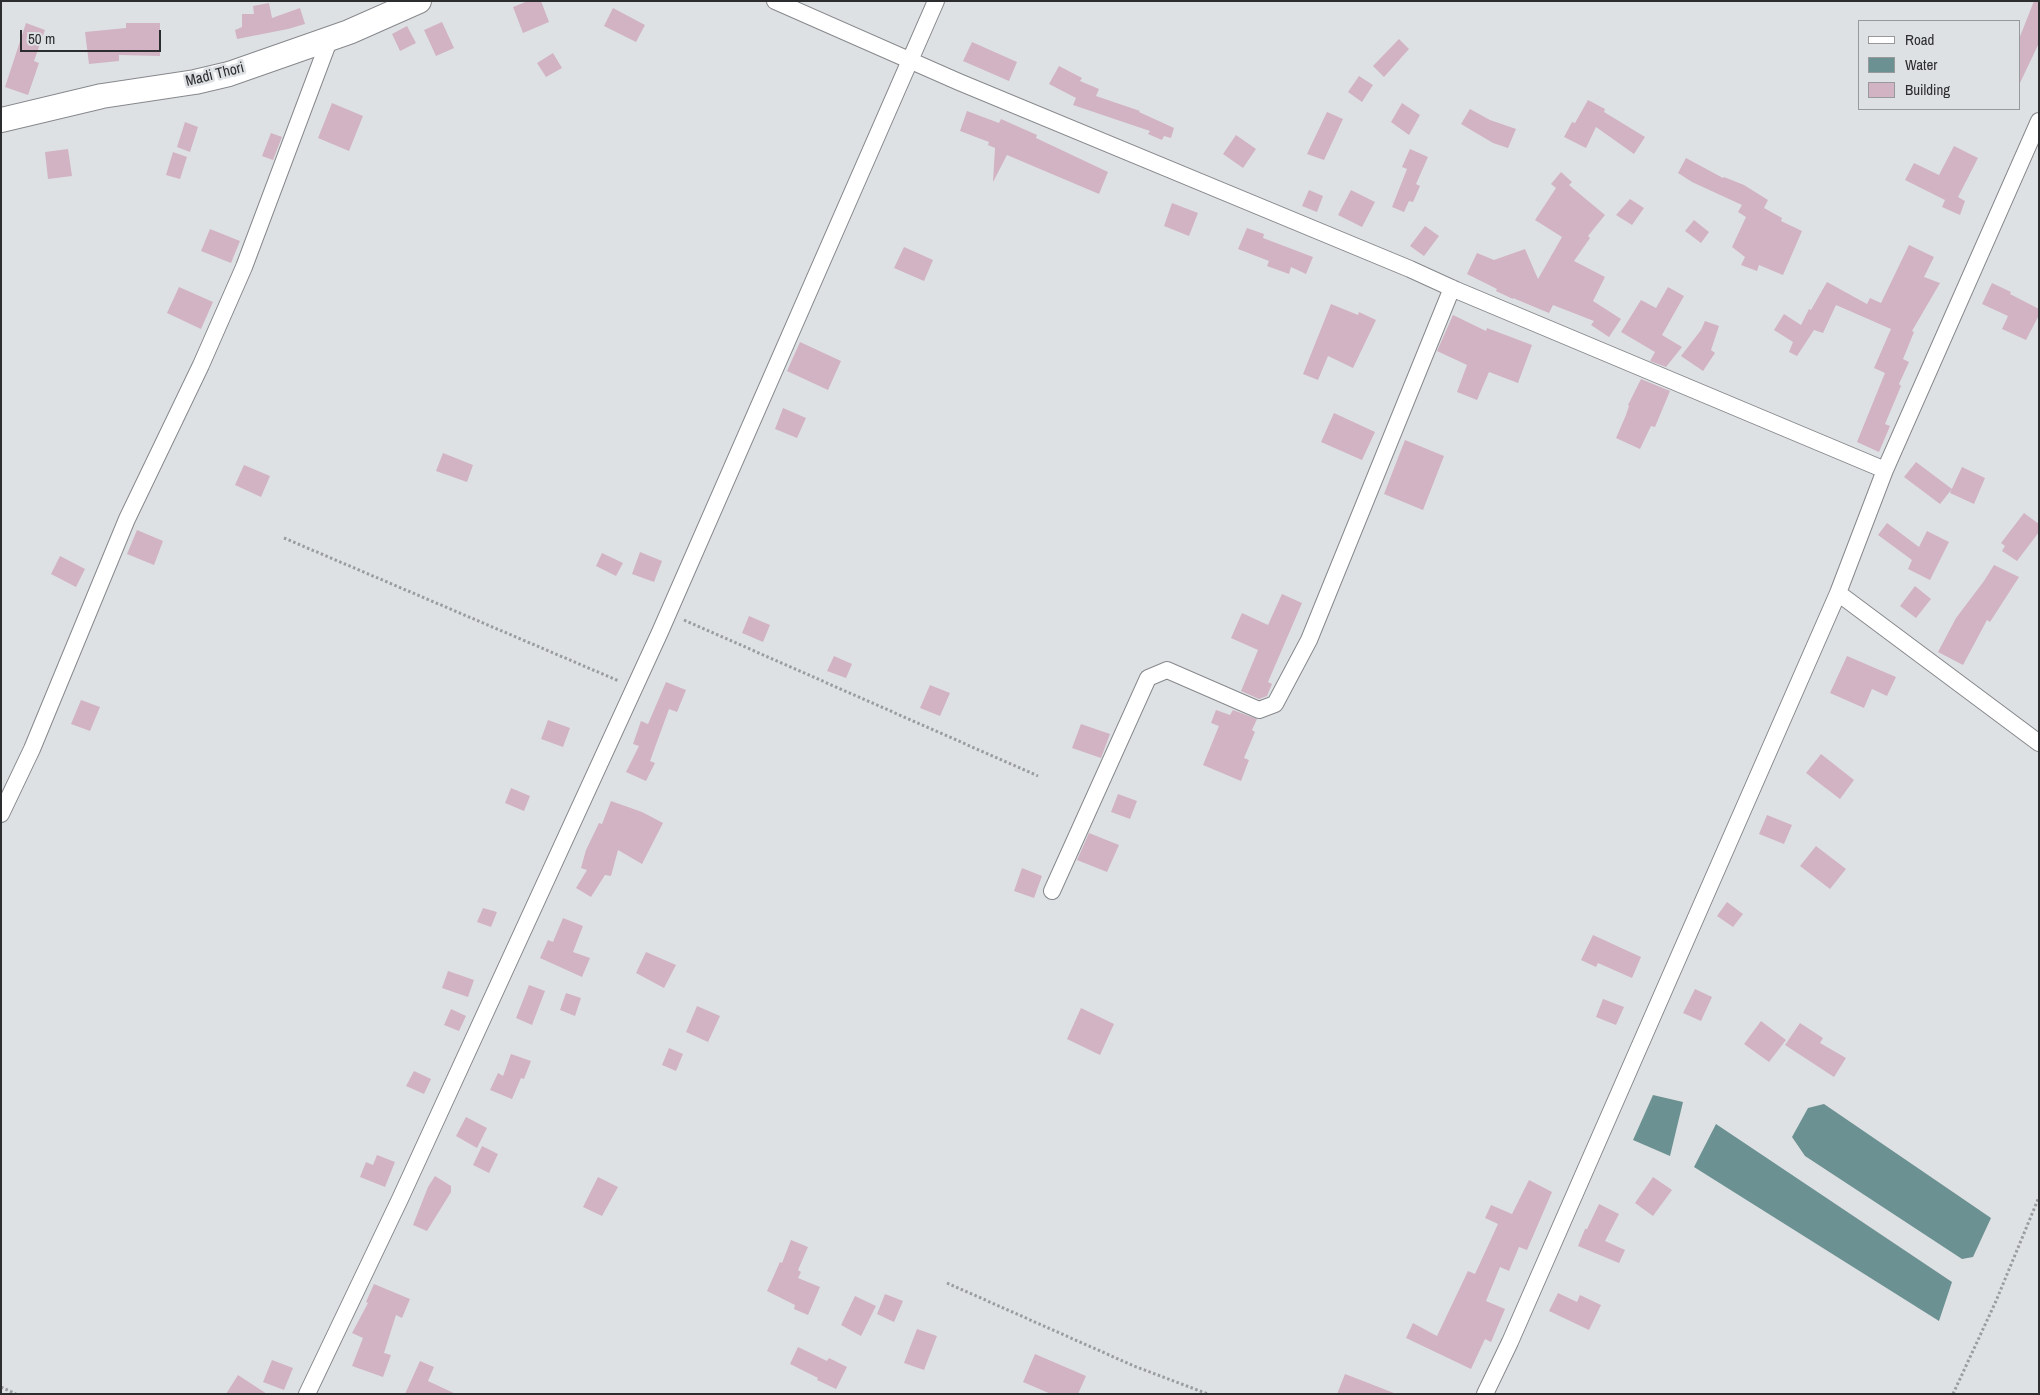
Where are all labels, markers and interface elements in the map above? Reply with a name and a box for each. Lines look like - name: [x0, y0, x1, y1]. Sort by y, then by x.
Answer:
- scale bar: [22, 20, 164, 52]
- legend: [1858, 20, 2020, 110]
- text: 50 m: [28, 28, 55, 49]
- text: Road: [1905, 29, 1934, 50]
- text: Water: [1905, 54, 1937, 75]
- street label: Madi Thori: [184, 59, 246, 91]
- text: Building: [1905, 79, 1950, 100]

